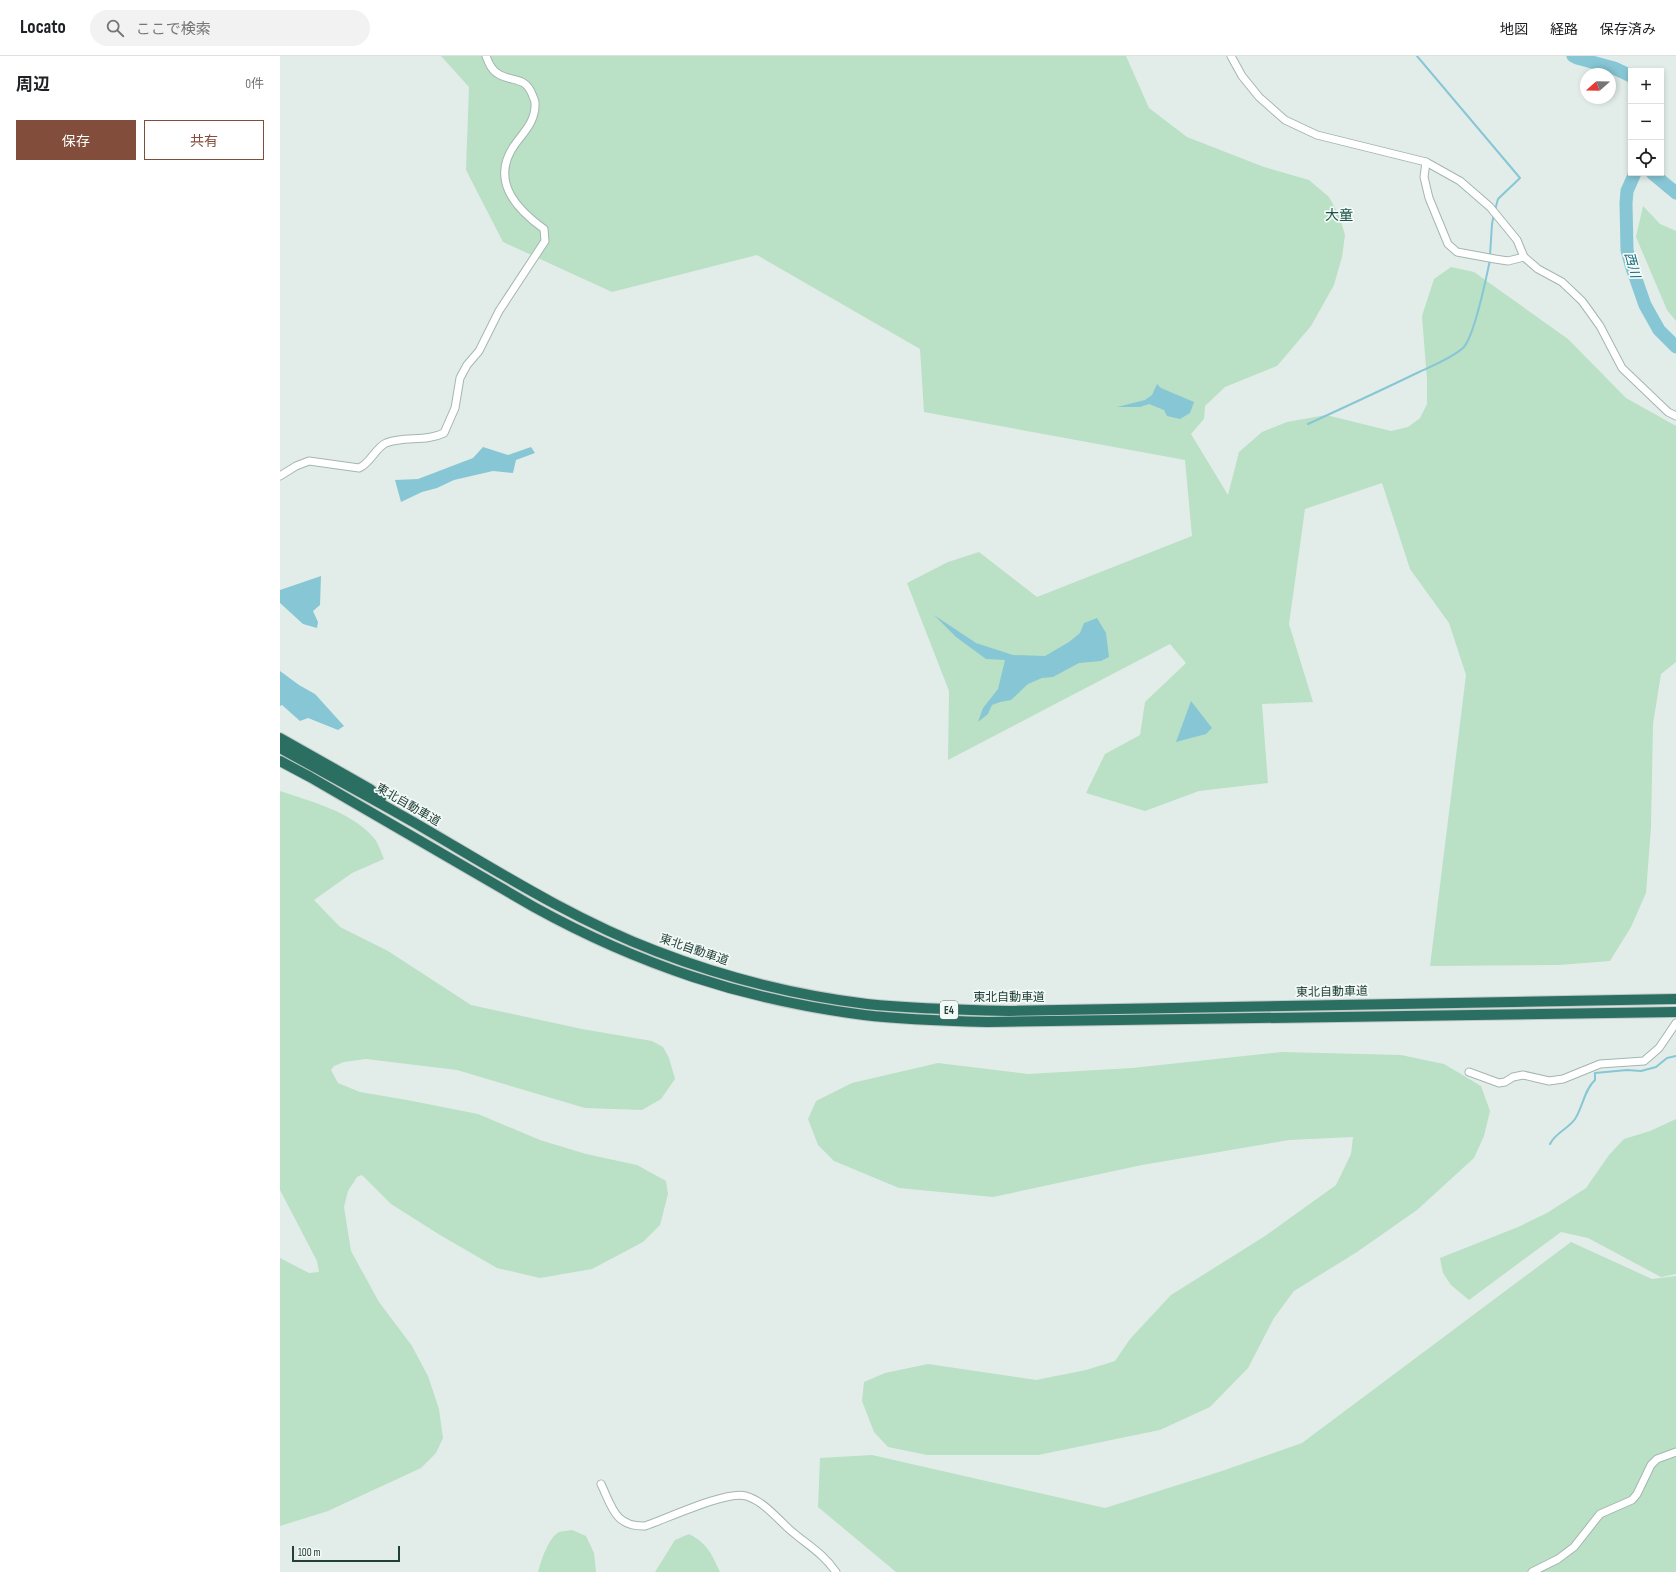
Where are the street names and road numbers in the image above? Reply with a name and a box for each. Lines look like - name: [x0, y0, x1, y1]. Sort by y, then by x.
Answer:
- street label: 東北自動車道: [373, 781, 443, 829]
- street label: 東北自動車道: [658, 931, 730, 969]
- street label: 東北自動車道: [1296, 984, 1368, 1000]
- street label: 東北自動車道: [973, 990, 1045, 1005]
- road number: E4: [940, 1001, 958, 1019]

